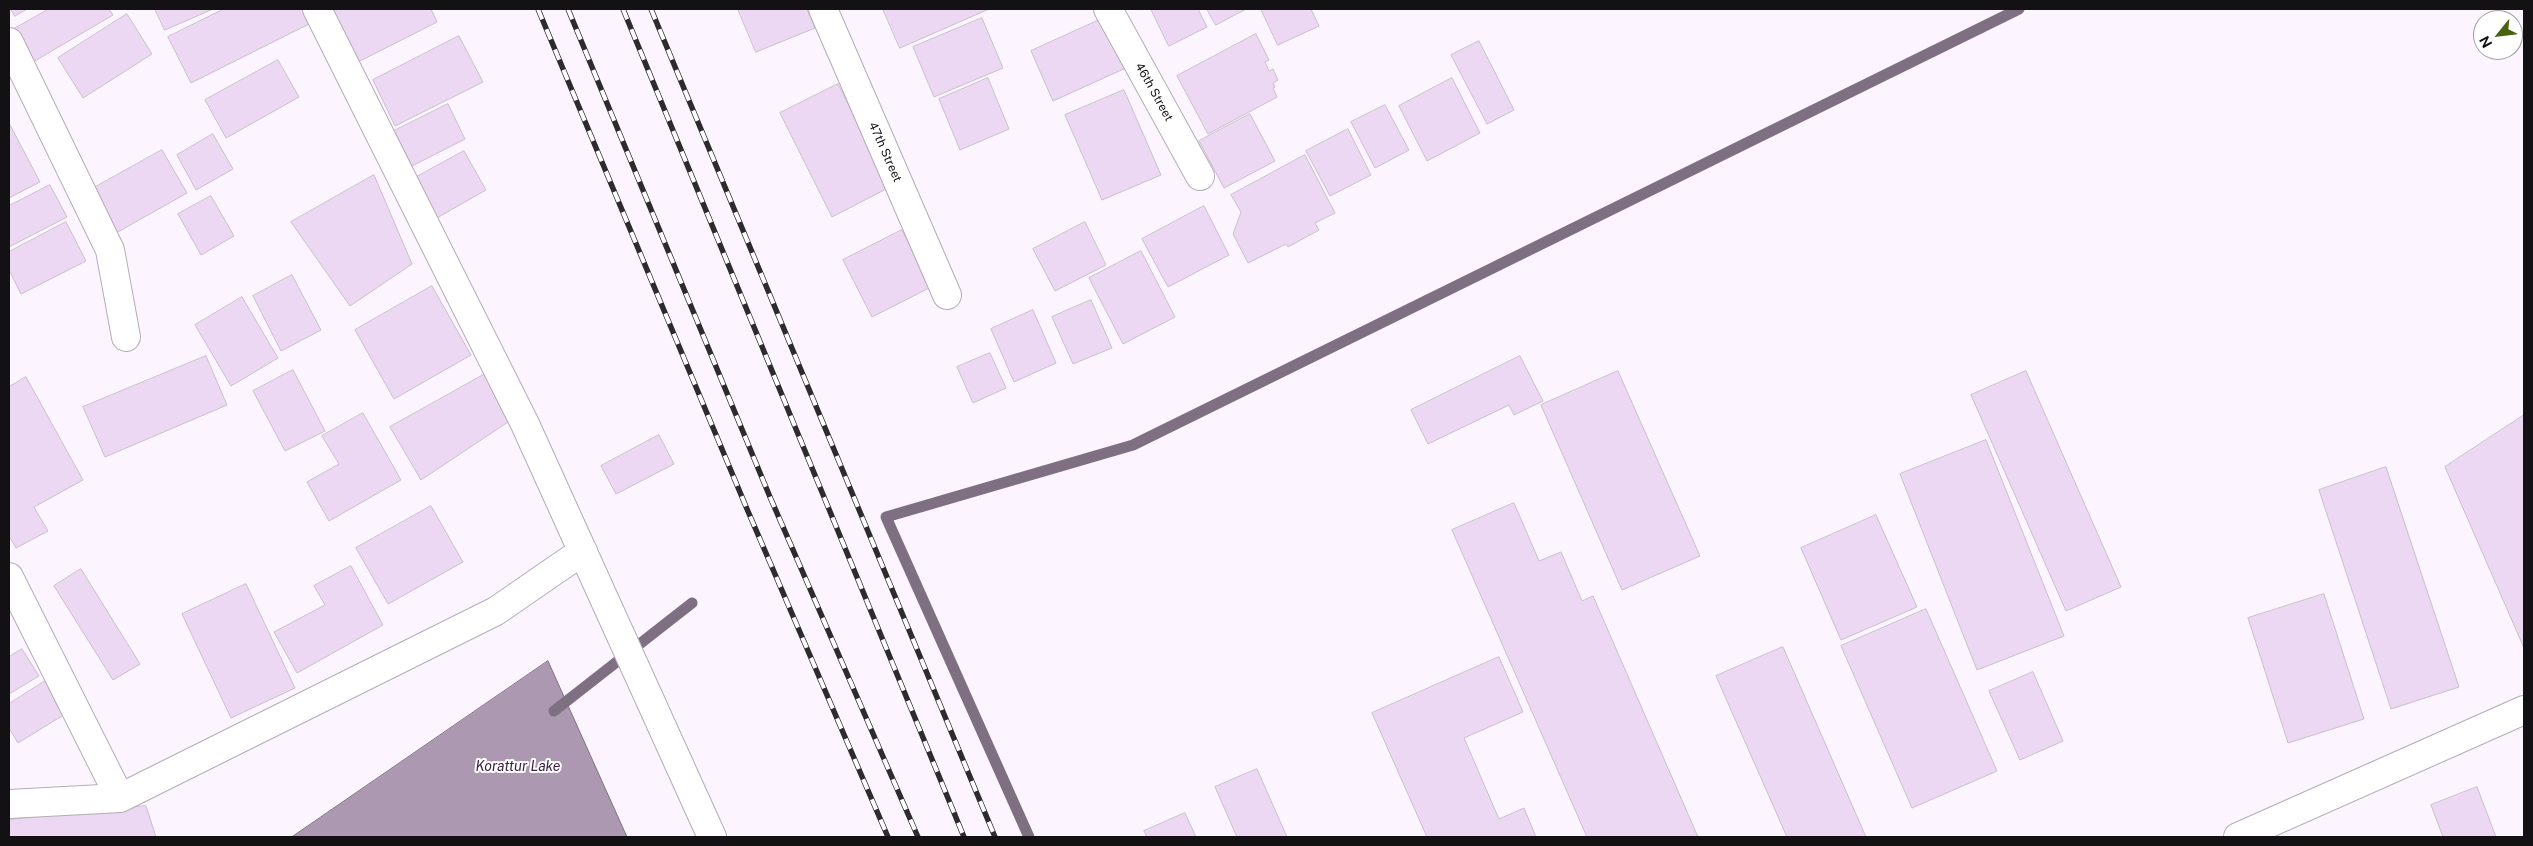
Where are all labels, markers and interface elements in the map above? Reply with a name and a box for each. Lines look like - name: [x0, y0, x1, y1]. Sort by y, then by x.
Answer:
- north arrow: [2473, 10, 2523, 60]
- text: N: [2476, 33, 2495, 50]
- street label: 46th Street: [1132, 60, 1176, 124]
- street label: 47th Street: [865, 120, 905, 184]
- water label: Korattur Lake: [476, 759, 560, 775]

